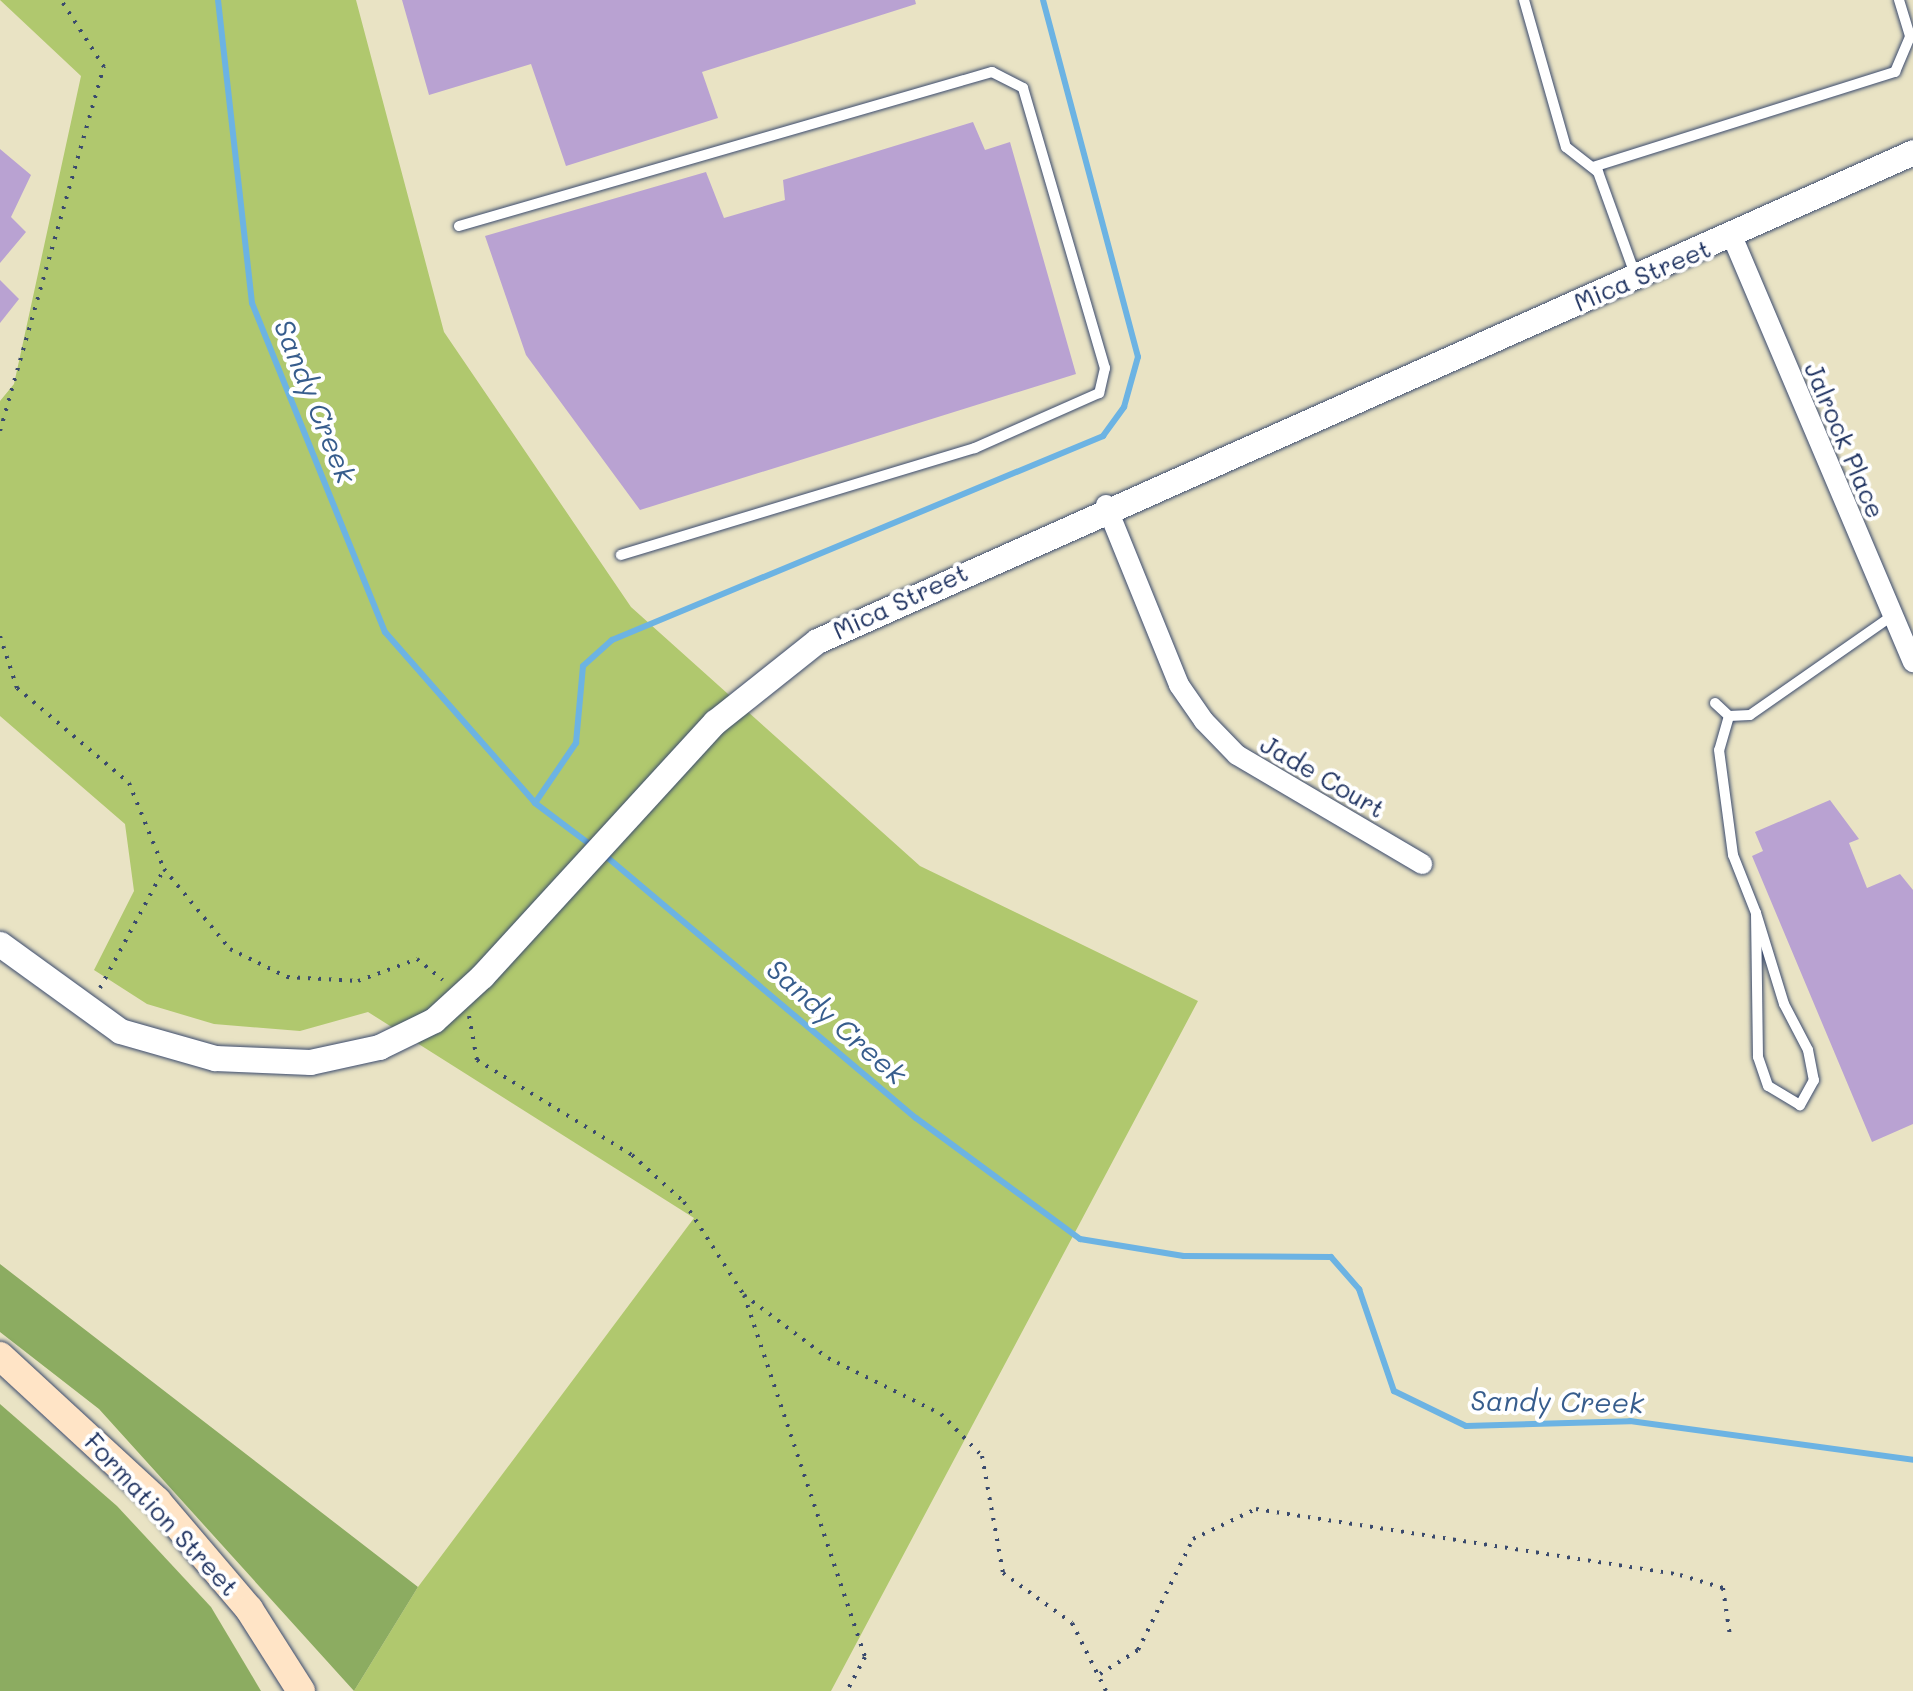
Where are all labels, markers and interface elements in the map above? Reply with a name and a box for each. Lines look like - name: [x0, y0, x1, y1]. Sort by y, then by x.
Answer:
- street label: Mica Street: [1569, 233, 1715, 317]
- water label: Sandy Creek: [268, 314, 364, 488]
- street label: Jalrock Place: [1799, 358, 1891, 522]
- street label: Mica Street: [828, 557, 972, 645]
- street label: Jade Court: [1256, 728, 1390, 824]
- water label: Sandy Creek: [760, 951, 914, 1091]
- water label: Sandy Creek: [1470, 1383, 1644, 1419]
- street label: Formation Street: [79, 1426, 245, 1602]

